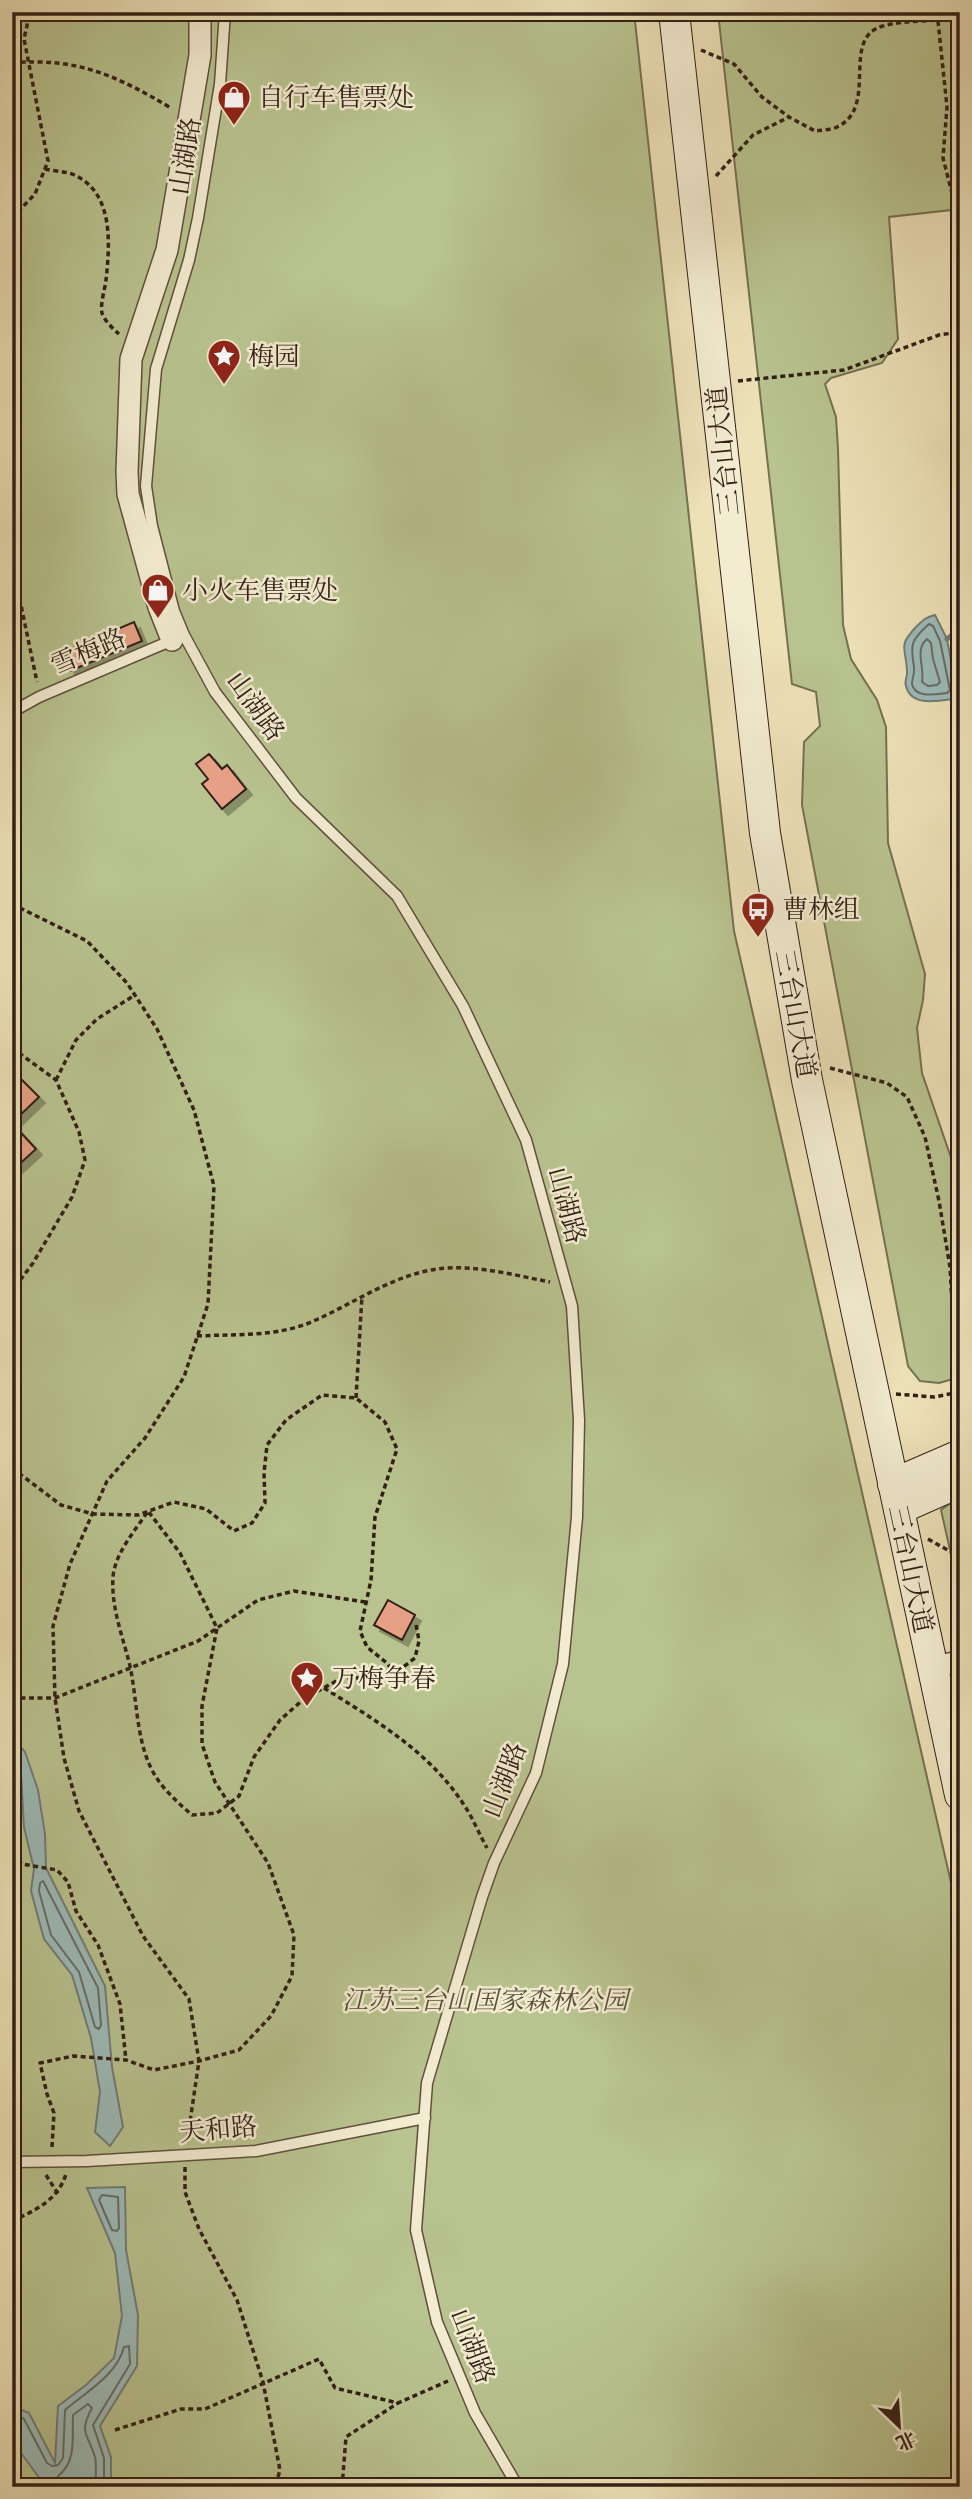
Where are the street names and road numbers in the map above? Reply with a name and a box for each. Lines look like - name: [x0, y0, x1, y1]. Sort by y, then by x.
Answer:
- street label: 山湖路: [162, 115, 209, 197]
- street label: 三台山大道: [699, 384, 748, 517]
- street label: 雪梅路: [45, 620, 131, 683]
- street label: 山湖路: [219, 664, 293, 748]
- street label: 三台山大道: [767, 947, 824, 1081]
- street label: 山湖路: [540, 1163, 594, 1247]
- street label: 三台山大道: [880, 1502, 941, 1636]
- street label: 山湖路: [474, 1737, 535, 1823]
- street label: 天和路: [178, 2109, 258, 2150]
- street label: 山湖路: [442, 2303, 503, 2389]

